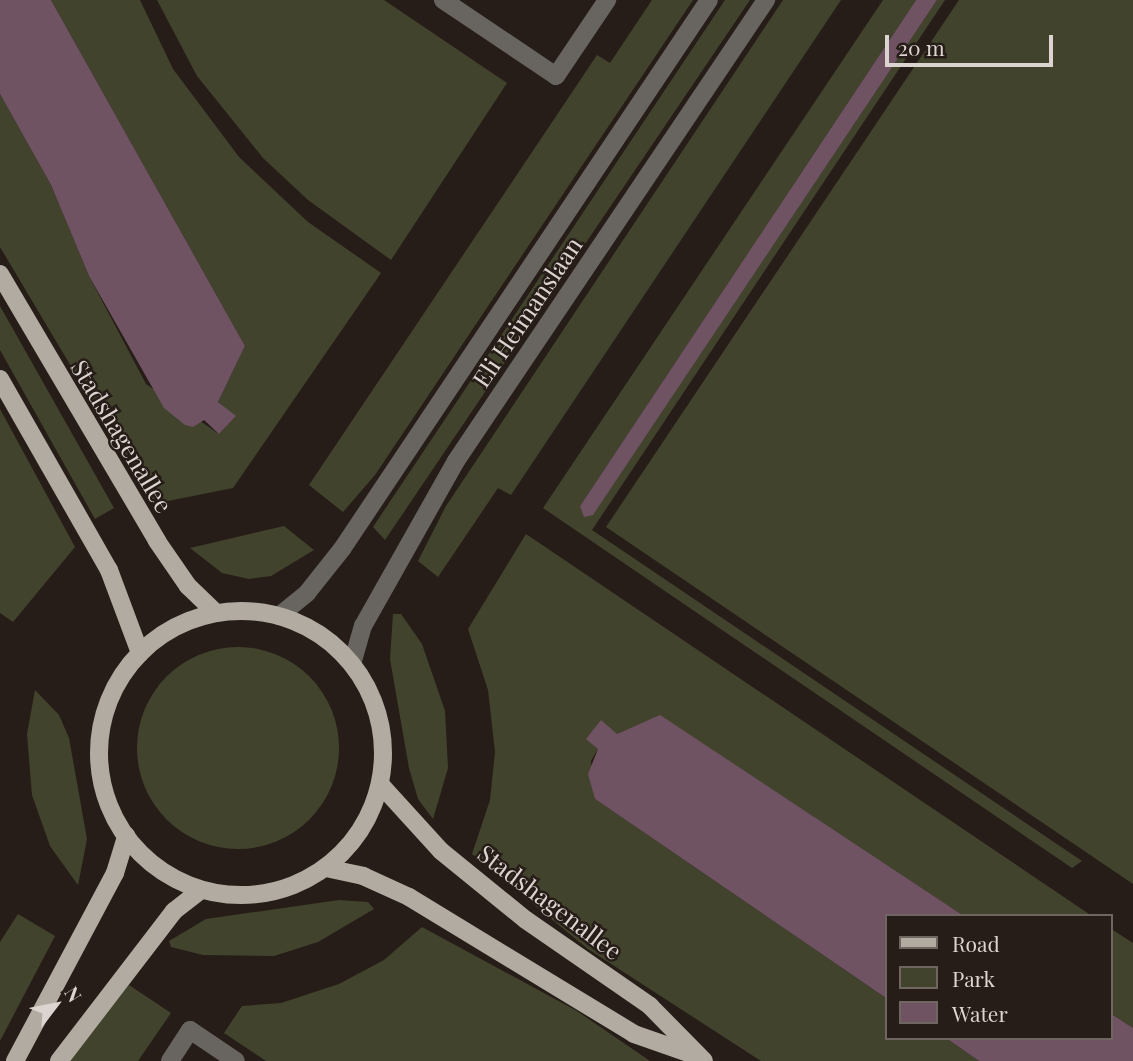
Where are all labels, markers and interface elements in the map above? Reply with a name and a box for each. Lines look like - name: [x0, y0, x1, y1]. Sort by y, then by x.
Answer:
- scale bar: [888, 21, 1056, 65]
- text: 20 m: [898, 33, 945, 61]
- street label: Eli Heimanslaan: [466, 231, 588, 393]
- street label: Stadshagenallee: [65, 355, 179, 517]
- street label: Stadshagenallee: [472, 839, 628, 965]
- legend: [884, 914, 1112, 1040]
- text: Road: [952, 929, 1000, 957]
- text: Park: [952, 964, 995, 992]
- north arrow: [21, 970, 91, 1040]
- text: N: [59, 981, 88, 1007]
- text: Water: [952, 999, 1008, 1027]

